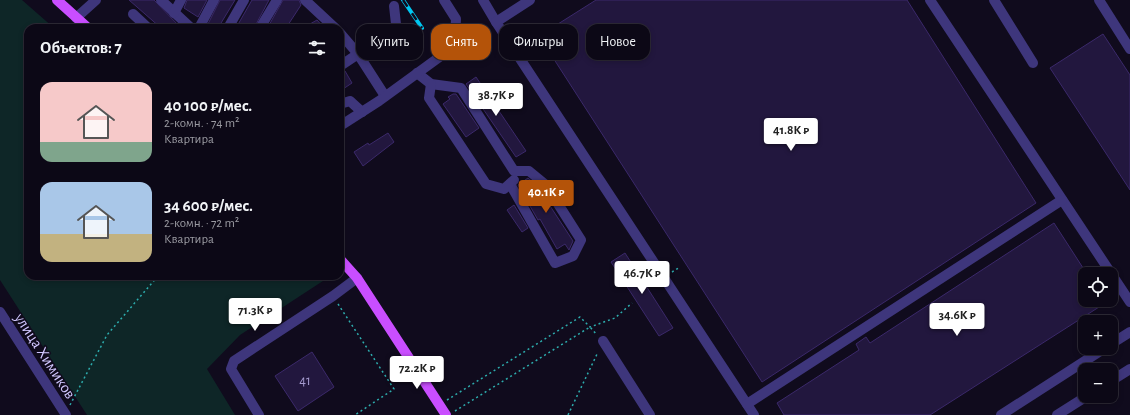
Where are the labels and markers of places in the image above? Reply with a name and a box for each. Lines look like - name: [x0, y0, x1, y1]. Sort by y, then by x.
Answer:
- pin: 38.7K ₽: [459, 83, 533, 117]
- pin: 41.8K ₽: [754, 118, 828, 152]
- pin: 40.1K ₽: [509, 180, 583, 214]
- pin: 46.7K ₽: [605, 261, 679, 295]
- pin: 71.3K ₽: [218, 298, 292, 332]
- pin: 34.6K ₽: [920, 303, 994, 337]
- pin: 72.2K ₽: [380, 356, 454, 390]

